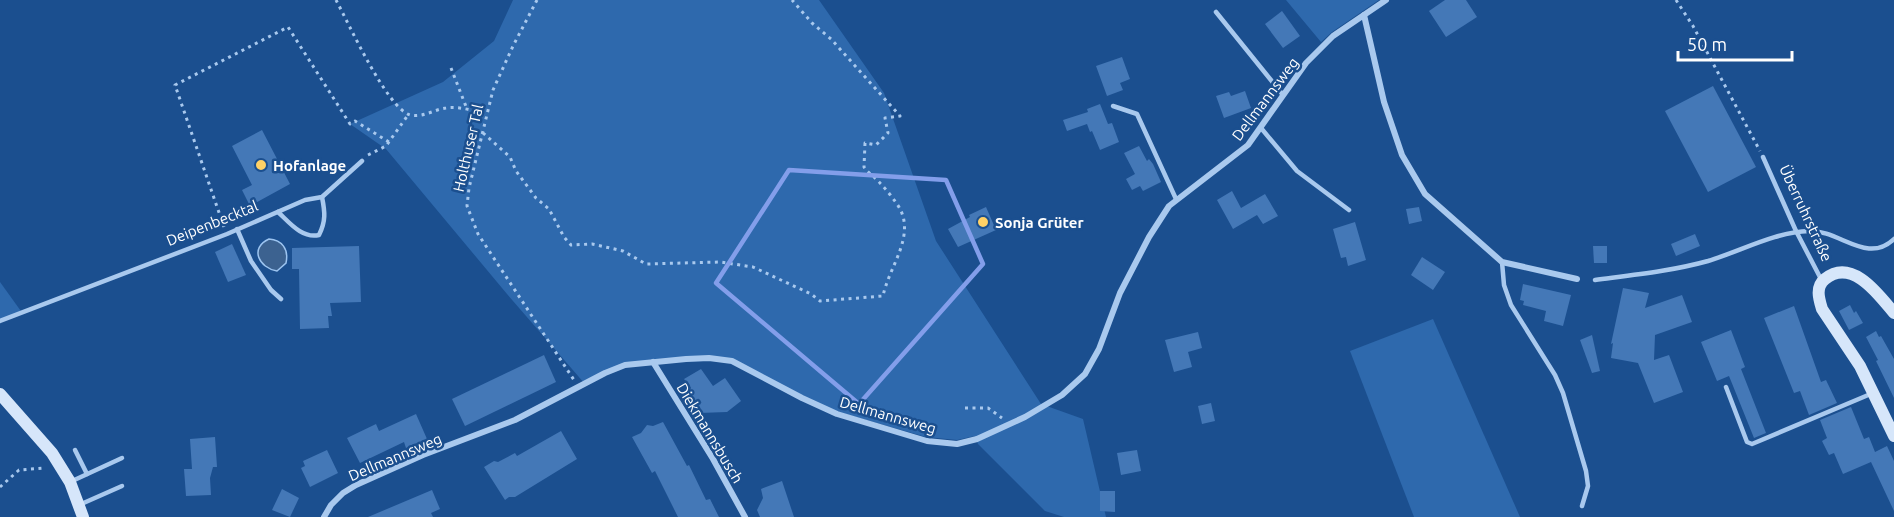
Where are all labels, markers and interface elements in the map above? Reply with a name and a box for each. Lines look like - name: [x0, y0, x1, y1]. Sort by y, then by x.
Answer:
- scale bar: [1678, 24, 1792, 62]
- text: 50 m: [1687, 34, 1727, 54]
- street label: Dellmannsweg: [1228, 54, 1302, 144]
- street label: Holthuser Tal: [450, 102, 486, 194]
- place label: Hofanlage: [273, 157, 346, 174]
- marker: Hofanlage: [254, 158, 268, 172]
- street label: Überruhrstraße: [1776, 162, 1836, 264]
- street label: Deipenbecktal: [164, 197, 260, 249]
- place label: Sonja Grüter: [995, 214, 1084, 231]
- marker: Sonja Grüter: [976, 215, 990, 229]
- street label: Diekmannsbusch: [673, 380, 747, 486]
- street label: Dellmannsweg: [838, 393, 938, 437]
- street label: Dellmannsweg: [346, 430, 444, 484]

